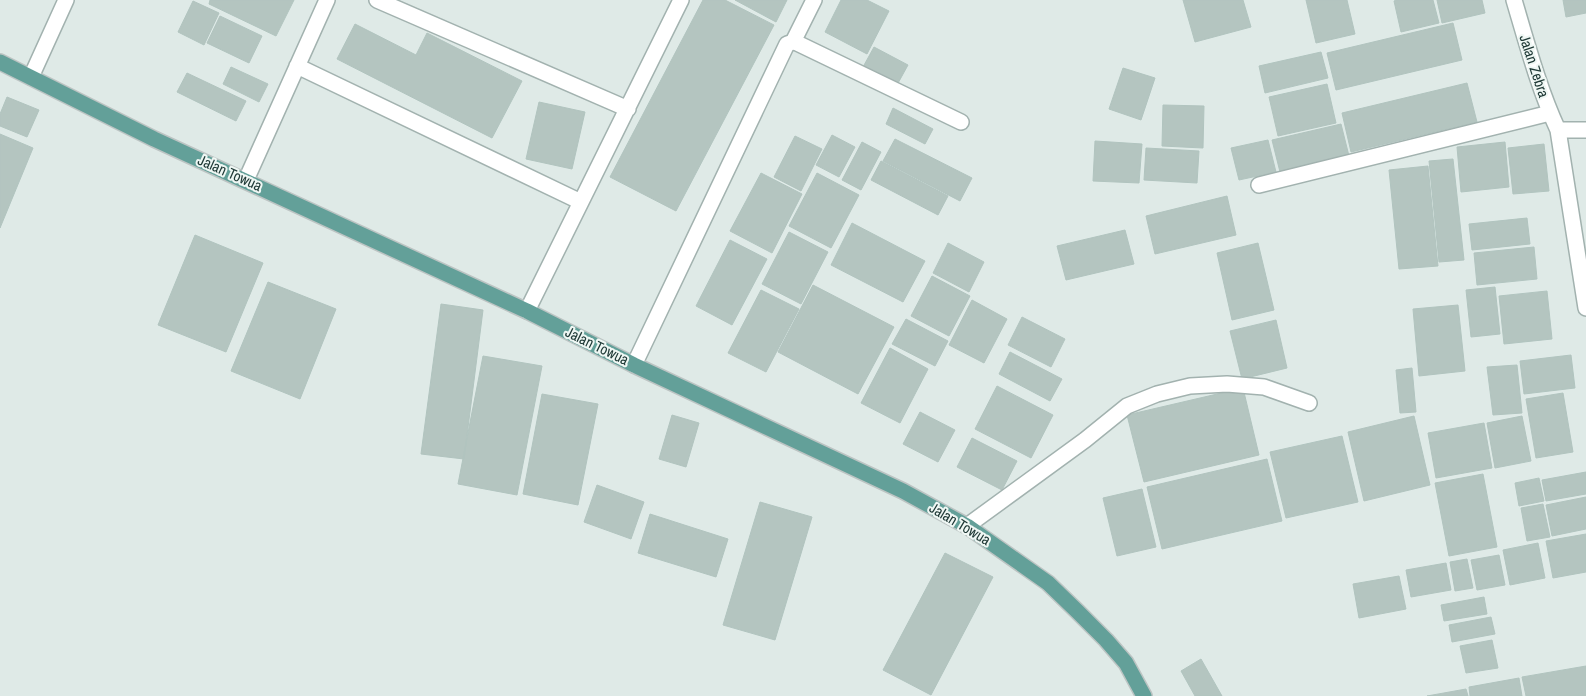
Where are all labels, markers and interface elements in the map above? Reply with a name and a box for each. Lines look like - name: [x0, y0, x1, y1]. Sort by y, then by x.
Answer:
- street label: Jalan Zebra: [1514, 32, 1555, 100]
- street label: Jalan Towua: [195, 149, 266, 196]
- street label: Jalan Towua: [562, 321, 633, 370]
- street label: Jalan Towua: [926, 497, 995, 550]

